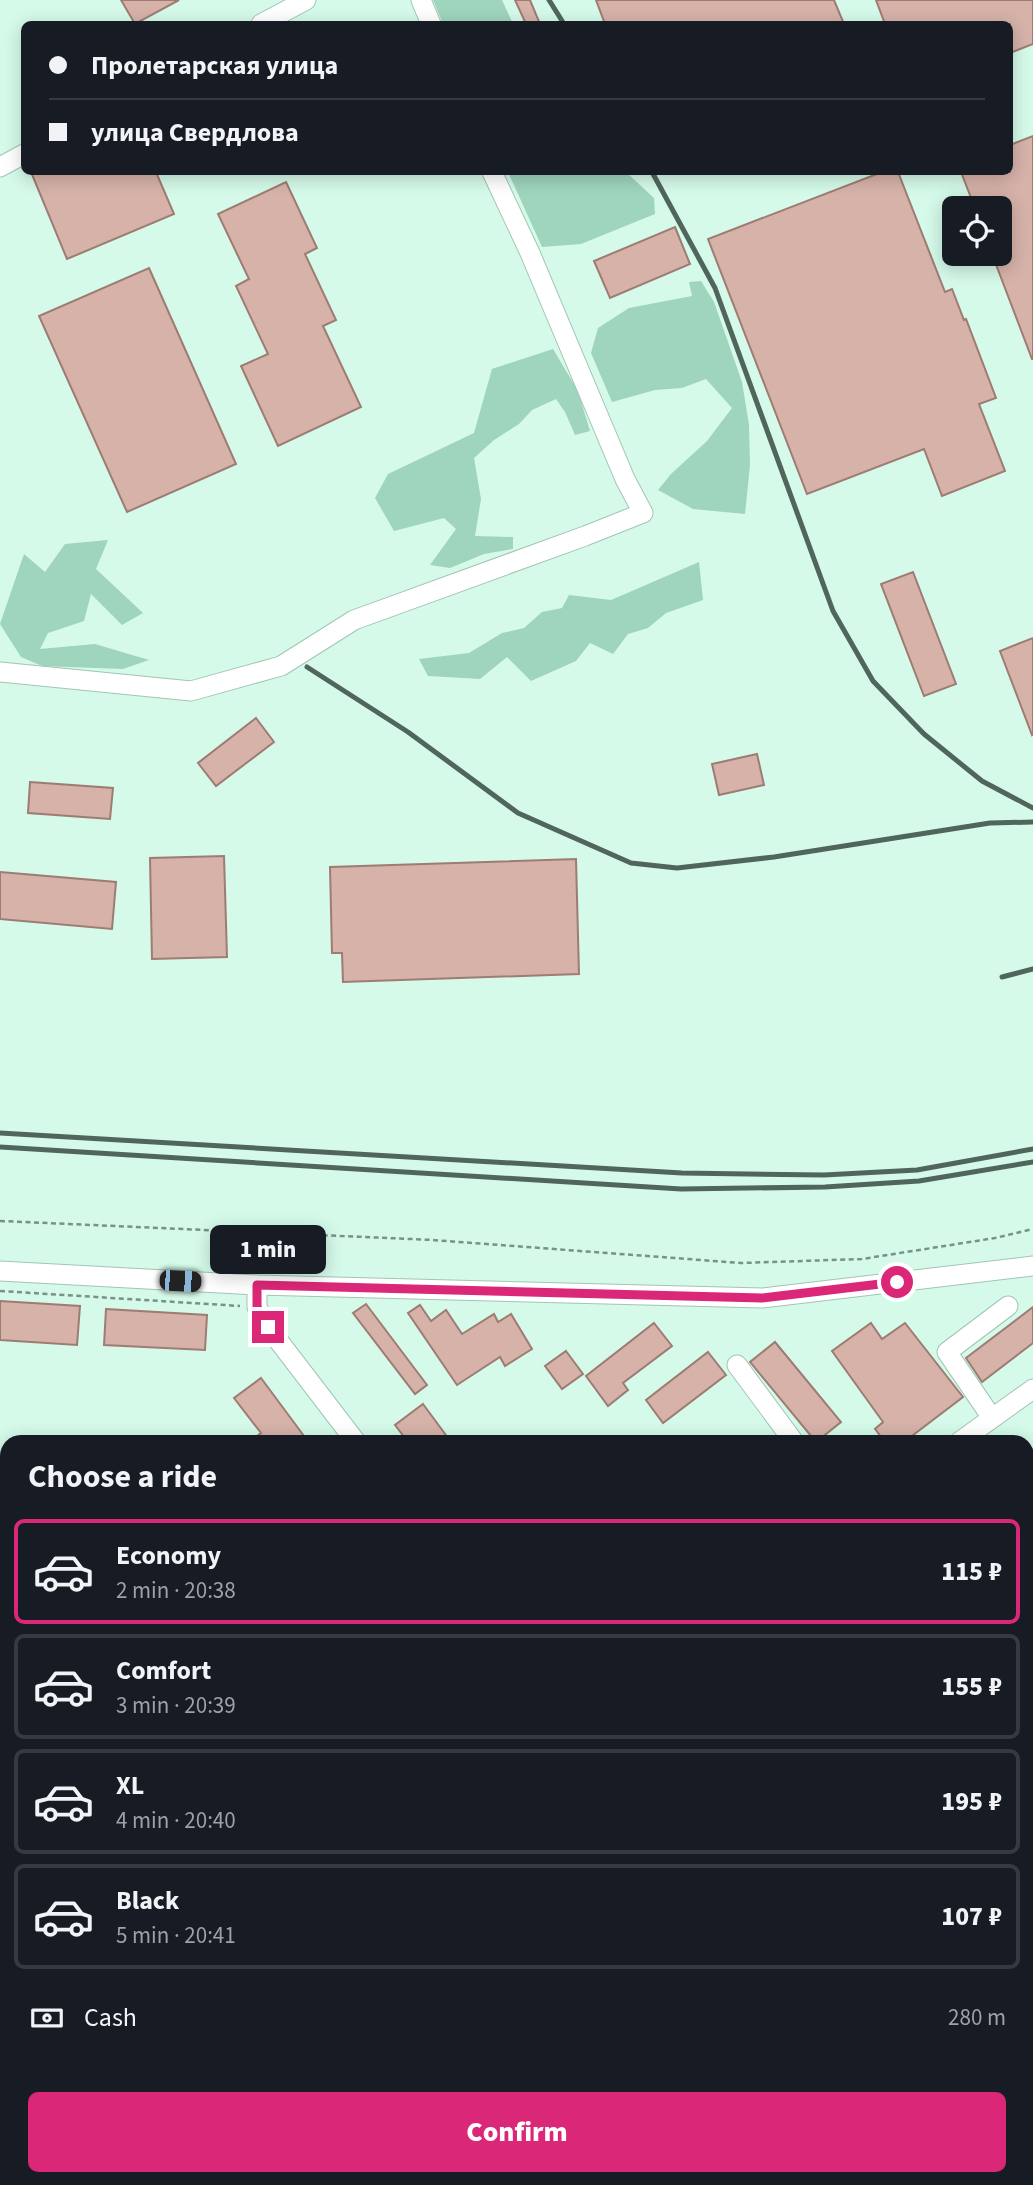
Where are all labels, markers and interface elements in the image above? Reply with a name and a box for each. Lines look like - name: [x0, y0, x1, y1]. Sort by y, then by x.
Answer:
- text: Пролетарская улица: [91, 47, 338, 84]
- text: улица Свердлова: [91, 114, 299, 151]
- map controls: [942, 196, 1012, 266]
- button: locate: [942, 196, 1012, 266]
- callout: 1 min: [210, 1226, 326, 1274]
- text: 1 min: [240, 1233, 296, 1266]
- route start: [881, 1266, 913, 1298]
- car: [159, 1269, 202, 1293]
- route end: [252, 1311, 284, 1343]
- text: Choose a ride: [28, 1454, 217, 1500]
- text: Economy: [116, 1537, 221, 1574]
- icon: car: [32, 1540, 95, 1603]
- text: 115 ₽: [941, 1553, 1002, 1590]
- text: 2 min · 20:38: [116, 1574, 236, 1607]
- text: Comfort: [116, 1652, 211, 1689]
- icon: car: [32, 1655, 95, 1718]
- text: 155 ₽: [941, 1668, 1002, 1705]
- text: 3 min · 20:39: [116, 1689, 236, 1722]
- text: XL: [116, 1767, 144, 1804]
- icon: car: [32, 1770, 95, 1833]
- text: 195 ₽: [941, 1783, 1002, 1820]
- text: 4 min · 20:40: [116, 1804, 236, 1837]
- text: Black: [116, 1882, 179, 1919]
- icon: car: [32, 1885, 95, 1948]
- text: 107 ₽: [941, 1898, 1002, 1935]
- text: 5 min · 20:41: [116, 1919, 236, 1952]
- icon: cash: [28, 1999, 66, 2037]
- text: Cash: [84, 1999, 137, 2036]
- text: 280 m: [948, 2001, 1006, 2034]
- button: Confirm: [28, 2092, 1006, 2172]

